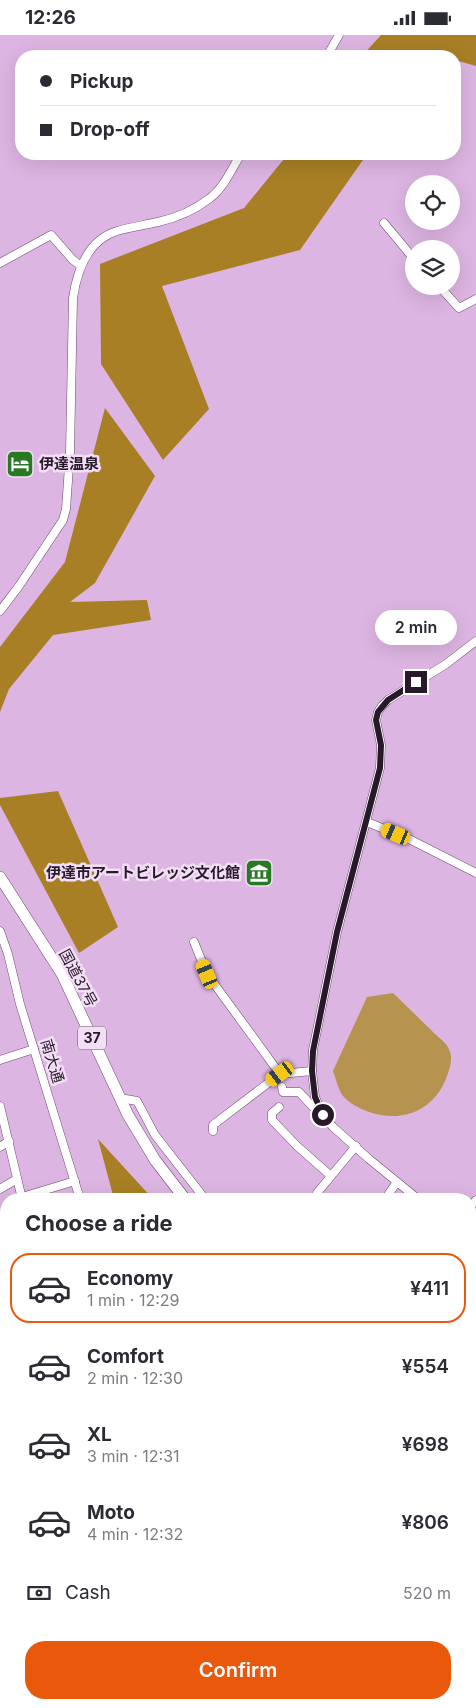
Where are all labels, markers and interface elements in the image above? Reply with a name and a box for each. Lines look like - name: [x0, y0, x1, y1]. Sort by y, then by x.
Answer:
- text: 12:26: [25, 6, 76, 29]
- text: Pickup: [70, 70, 133, 93]
- text: Drop-off: [70, 118, 150, 141]
- map controls: [405, 175, 460, 295]
- button: locate: [405, 175, 460, 230]
- button: layers: [405, 240, 460, 295]
- hotel icon: 伊達温泉: [5, 449, 35, 479]
- place label: 伊達温泉: [39, 454, 99, 473]
- callout: 2 min: [375, 609, 457, 645]
- text: 2 min: [395, 617, 437, 637]
- route end: [405, 671, 427, 693]
- car: [379, 821, 412, 847]
- museum icon: 伊達市アートビレッジ文化館: [244, 858, 274, 888]
- place label: 伊達市アートビレッジ文化館: [46, 863, 240, 882]
- street label: 国道37号: [55, 946, 102, 1010]
- car: [194, 957, 219, 991]
- road number: 37: [78, 1026, 106, 1049]
- street label: 南大通: [37, 1037, 68, 1085]
- car: [263, 1059, 296, 1089]
- route start: [312, 1104, 334, 1126]
- text: Choose a ride: [25, 1210, 173, 1236]
- icon: car: [27, 1266, 72, 1311]
- text: Economy: [87, 1267, 173, 1290]
- text: ¥411: [410, 1277, 449, 1300]
- text: 1 min · 12:29: [87, 1290, 180, 1310]
- icon: car: [27, 1344, 72, 1389]
- text: Comfort: [87, 1345, 164, 1368]
- text: ¥554: [402, 1355, 449, 1378]
- text: 2 min · 12:30: [87, 1368, 183, 1388]
- icon: car: [27, 1422, 72, 1467]
- text: XL: [87, 1423, 112, 1446]
- text: ¥698: [402, 1433, 449, 1456]
- text: 3 min · 12:31: [87, 1446, 180, 1466]
- icon: car: [27, 1500, 72, 1545]
- text: Moto: [87, 1501, 135, 1524]
- text: ¥806: [401, 1511, 449, 1534]
- text: 4 min · 12:32: [87, 1524, 183, 1544]
- icon: cash: [25, 1579, 53, 1607]
- text: Cash: [65, 1581, 111, 1604]
- text: 520 m: [403, 1583, 451, 1603]
- button: Confirm: [25, 1641, 451, 1699]

